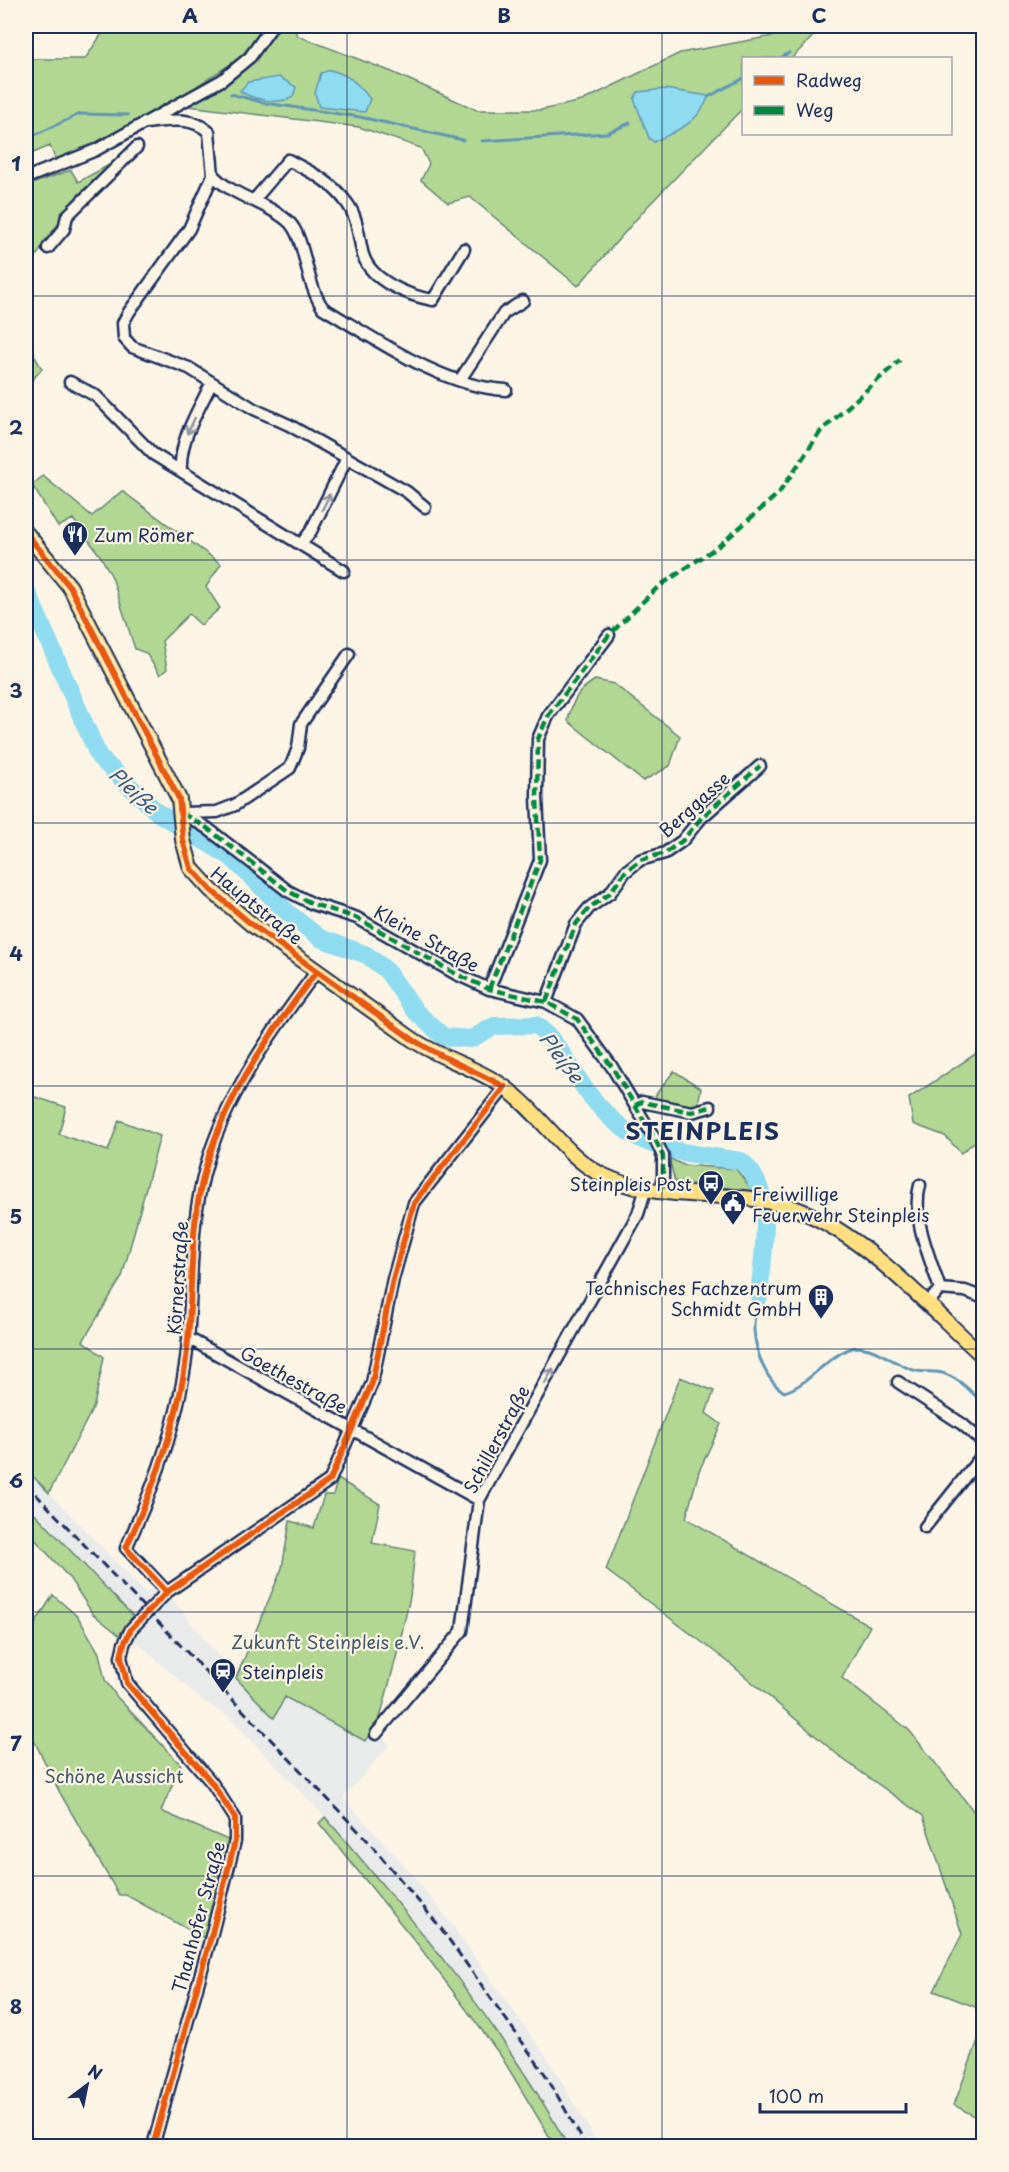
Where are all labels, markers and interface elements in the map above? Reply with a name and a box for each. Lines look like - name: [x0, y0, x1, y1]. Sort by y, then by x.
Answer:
- text: A: [182, 0, 198, 30]
- text: B: [497, 0, 511, 30]
- text: C: [811, 0, 827, 30]
- legend: [742, 57, 952, 135]
- text: Radweg: [796, 66, 862, 93]
- text: Weg: [796, 96, 834, 123]
- text: 1: [11, 148, 21, 178]
- text: 2: [9, 412, 23, 442]
- one-way arrow: [185, 417, 196, 435]
- one-way arrow: [320, 494, 332, 512]
- restaurant icon: Zum Römer: [60, 519, 90, 557]
- place label: Zum Römer: [94, 521, 194, 548]
- text: 3: [9, 675, 23, 705]
- water label: Pleiße: [103, 759, 166, 822]
- street label: Berggasse: [652, 765, 736, 843]
- street label: Hauptstraße: [205, 859, 309, 951]
- street label: Kleine Straße: [369, 898, 485, 978]
- text: 4: [9, 938, 23, 968]
- water label: Pleiße: [533, 1025, 592, 1090]
- district label: STEINPLEIS: [626, 1112, 780, 1148]
- bus stop icon: Steinpleis Post: [696, 1168, 726, 1206]
- place label: Steinpleis Post: [570, 1170, 692, 1197]
- place label: Freiwillige Feuerwehr Steinpleis: [752, 1180, 929, 1228]
- public building icon: Freiwillige Feuerwehr Steinpleis: [718, 1188, 748, 1226]
- text: 5: [10, 1201, 22, 1231]
- street label: Körnerstraße: [160, 1220, 194, 1336]
- place label: Technisches Fachzentrum Schmidt GmbH: [585, 1274, 802, 1322]
- building icon: Technisches Fachzentrum Schmidt GmbH: [806, 1282, 836, 1320]
- street label: Goethestraße: [235, 1338, 353, 1420]
- one-way arrow: [543, 1368, 555, 1385]
- street label: Schillerstraße: [456, 1380, 536, 1498]
- text: 6: [9, 1465, 23, 1495]
- park label: Zukunft Steinpleis e.V.: [231, 1628, 425, 1655]
- station icon: Steinpleis: [208, 1656, 238, 1694]
- place label: Steinpleis: [242, 1658, 324, 1685]
- text: 7: [10, 1728, 22, 1758]
- park label: Schöne Aussicht: [44, 1762, 184, 1789]
- street label: Thanhofer Straße: [165, 1838, 231, 1996]
- text: 8: [10, 1991, 22, 2021]
- north arrow: [57, 2055, 117, 2115]
- text: N: [84, 2058, 107, 2085]
- scale bar: [760, 2076, 906, 2114]
- text: 100 m: [769, 2082, 824, 2109]

